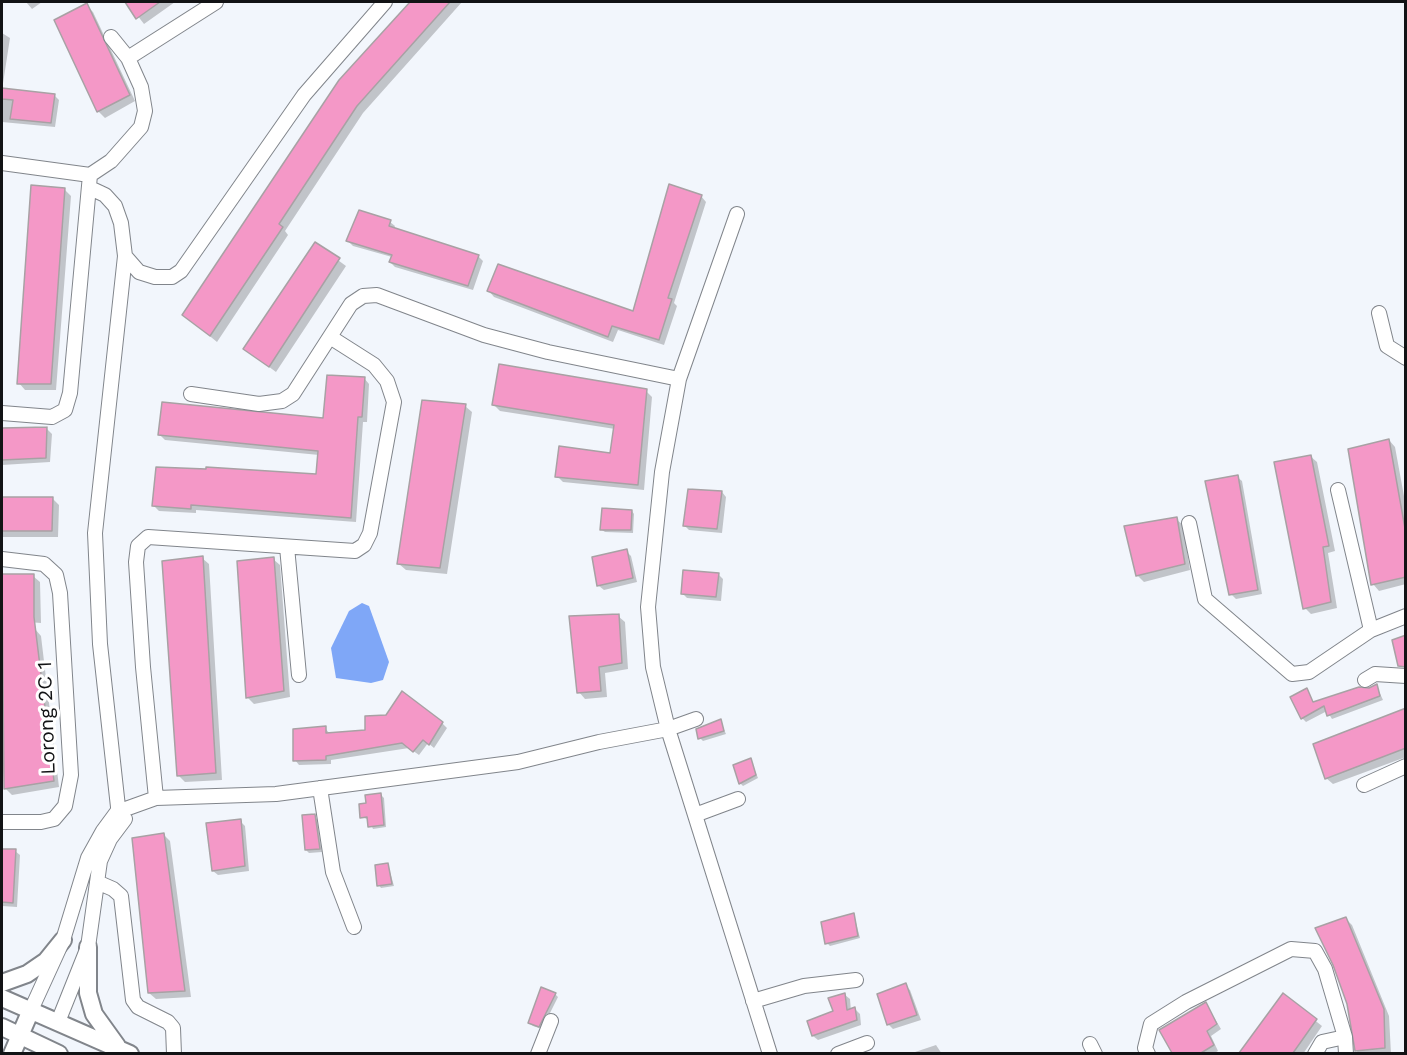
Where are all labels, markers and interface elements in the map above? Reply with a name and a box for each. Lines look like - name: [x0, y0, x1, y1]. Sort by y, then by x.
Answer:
- street label: Lorong 2C 1: [33, 661, 61, 775]

